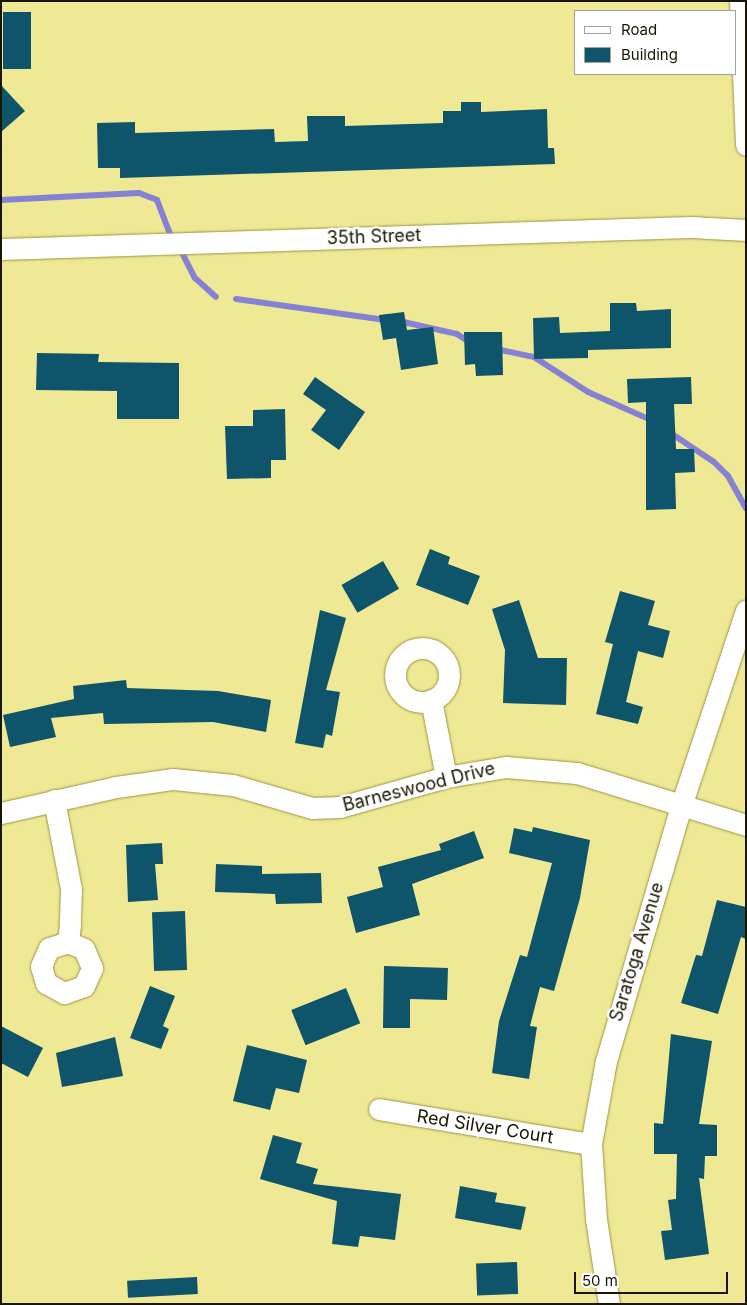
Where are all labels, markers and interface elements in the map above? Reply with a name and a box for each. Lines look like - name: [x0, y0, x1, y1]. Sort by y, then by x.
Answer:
- legend: [574, 10, 737, 75]
- text: Road: [621, 20, 657, 39]
- text: Building: [621, 45, 678, 64]
- street label: 35th Street: [326, 225, 422, 249]
- street label: Barneswood Drive: [341, 758, 497, 816]
- street label: Saratoga Avenue: [606, 880, 668, 1024]
- street label: Red Silver Court: [415, 1106, 555, 1148]
- scale bar: [577, 1262, 731, 1294]
- text: 50 m: [582, 1271, 618, 1290]

